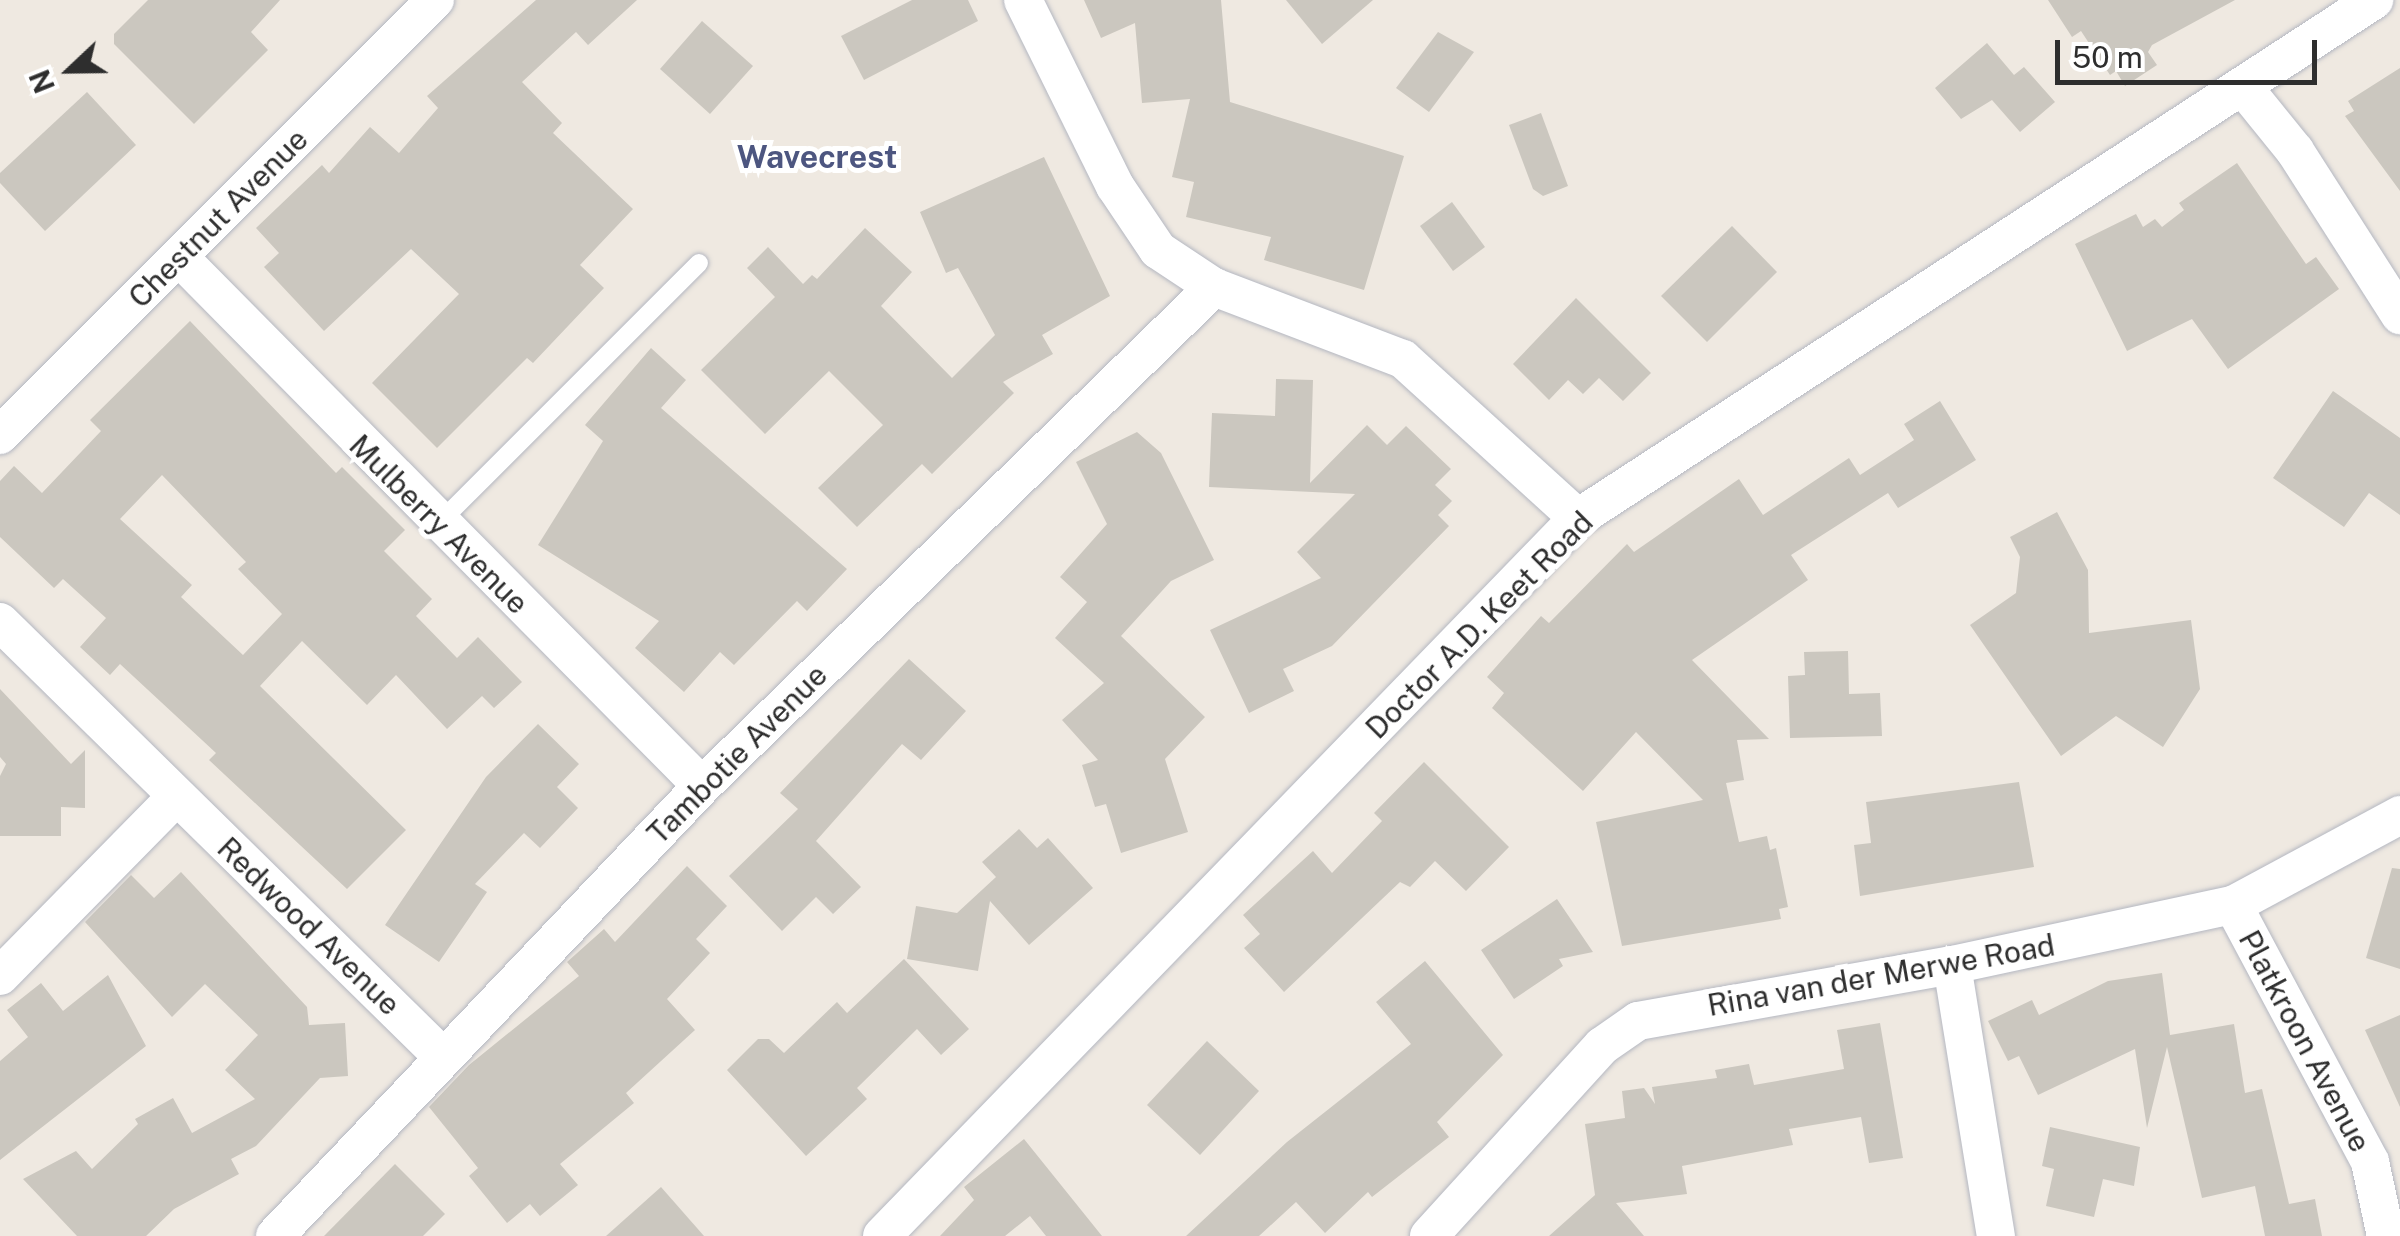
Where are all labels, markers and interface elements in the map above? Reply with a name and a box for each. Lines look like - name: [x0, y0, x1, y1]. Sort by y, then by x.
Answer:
- north arrow: [20, 20, 120, 120]
- scale bar: [2060, 20, 2322, 82]
- text: 50 m: [2072, 39, 2143, 75]
- text: N: [22, 65, 61, 98]
- street label: Chestnut Avenue: [121, 121, 315, 315]
- district label: Wavecrest: [737, 138, 897, 176]
- street label: Mulberry Avenue: [342, 427, 536, 621]
- street label: Doctor A.D. Keet Road: [1358, 504, 1600, 746]
- street label: Tambotie Avenue: [640, 657, 834, 851]
- street label: Redwood Avenue: [210, 830, 408, 1022]
- street label: Platkroon Avenue: [2231, 924, 2379, 1158]
- street label: Rina van der Merwe Road: [1704, 927, 2058, 1023]

